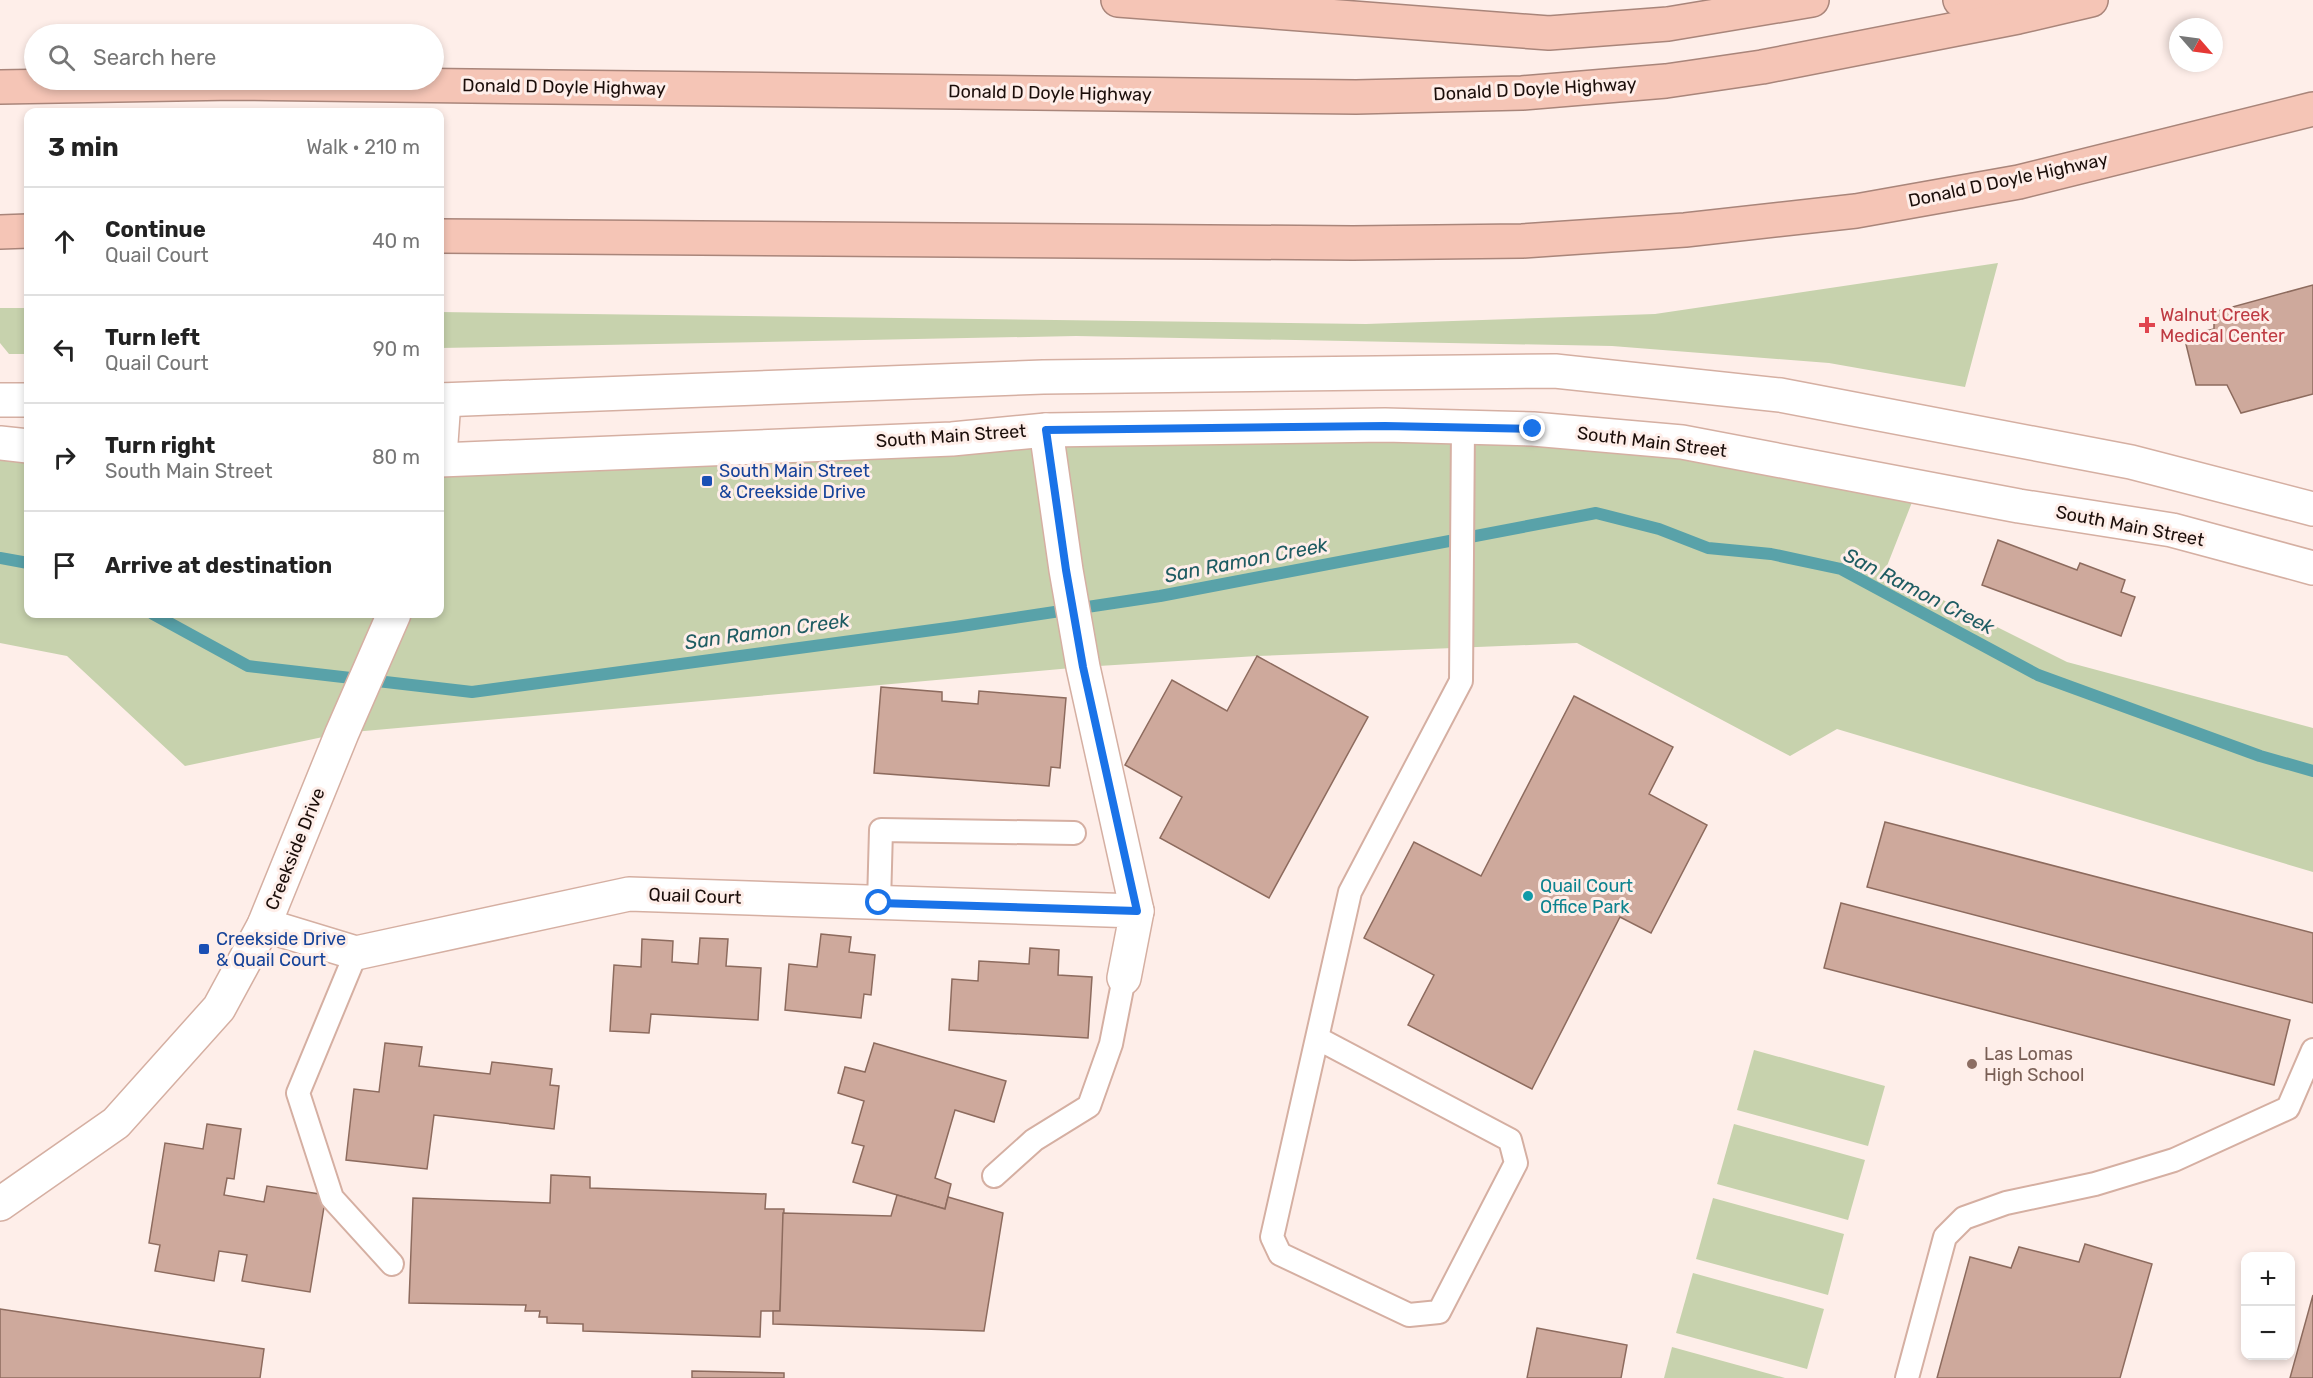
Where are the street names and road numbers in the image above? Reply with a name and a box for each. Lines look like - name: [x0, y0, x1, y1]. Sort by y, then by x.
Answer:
- street label: Donald D Doyle Highway: [1433, 73, 1637, 105]
- street label: Donald D Doyle Highway: [462, 74, 666, 100]
- street label: Donald D Doyle Highway: [948, 80, 1152, 106]
- street label: Donald D Doyle Highway: [1906, 148, 2110, 212]
- street label: South Main Street: [875, 420, 1027, 452]
- street label: South Main Street: [1576, 422, 1728, 462]
- street label: South Main Street: [2054, 501, 2206, 551]
- street label: Creekside Drive: [260, 785, 330, 913]
- street label: Quail Court: [648, 883, 742, 909]

